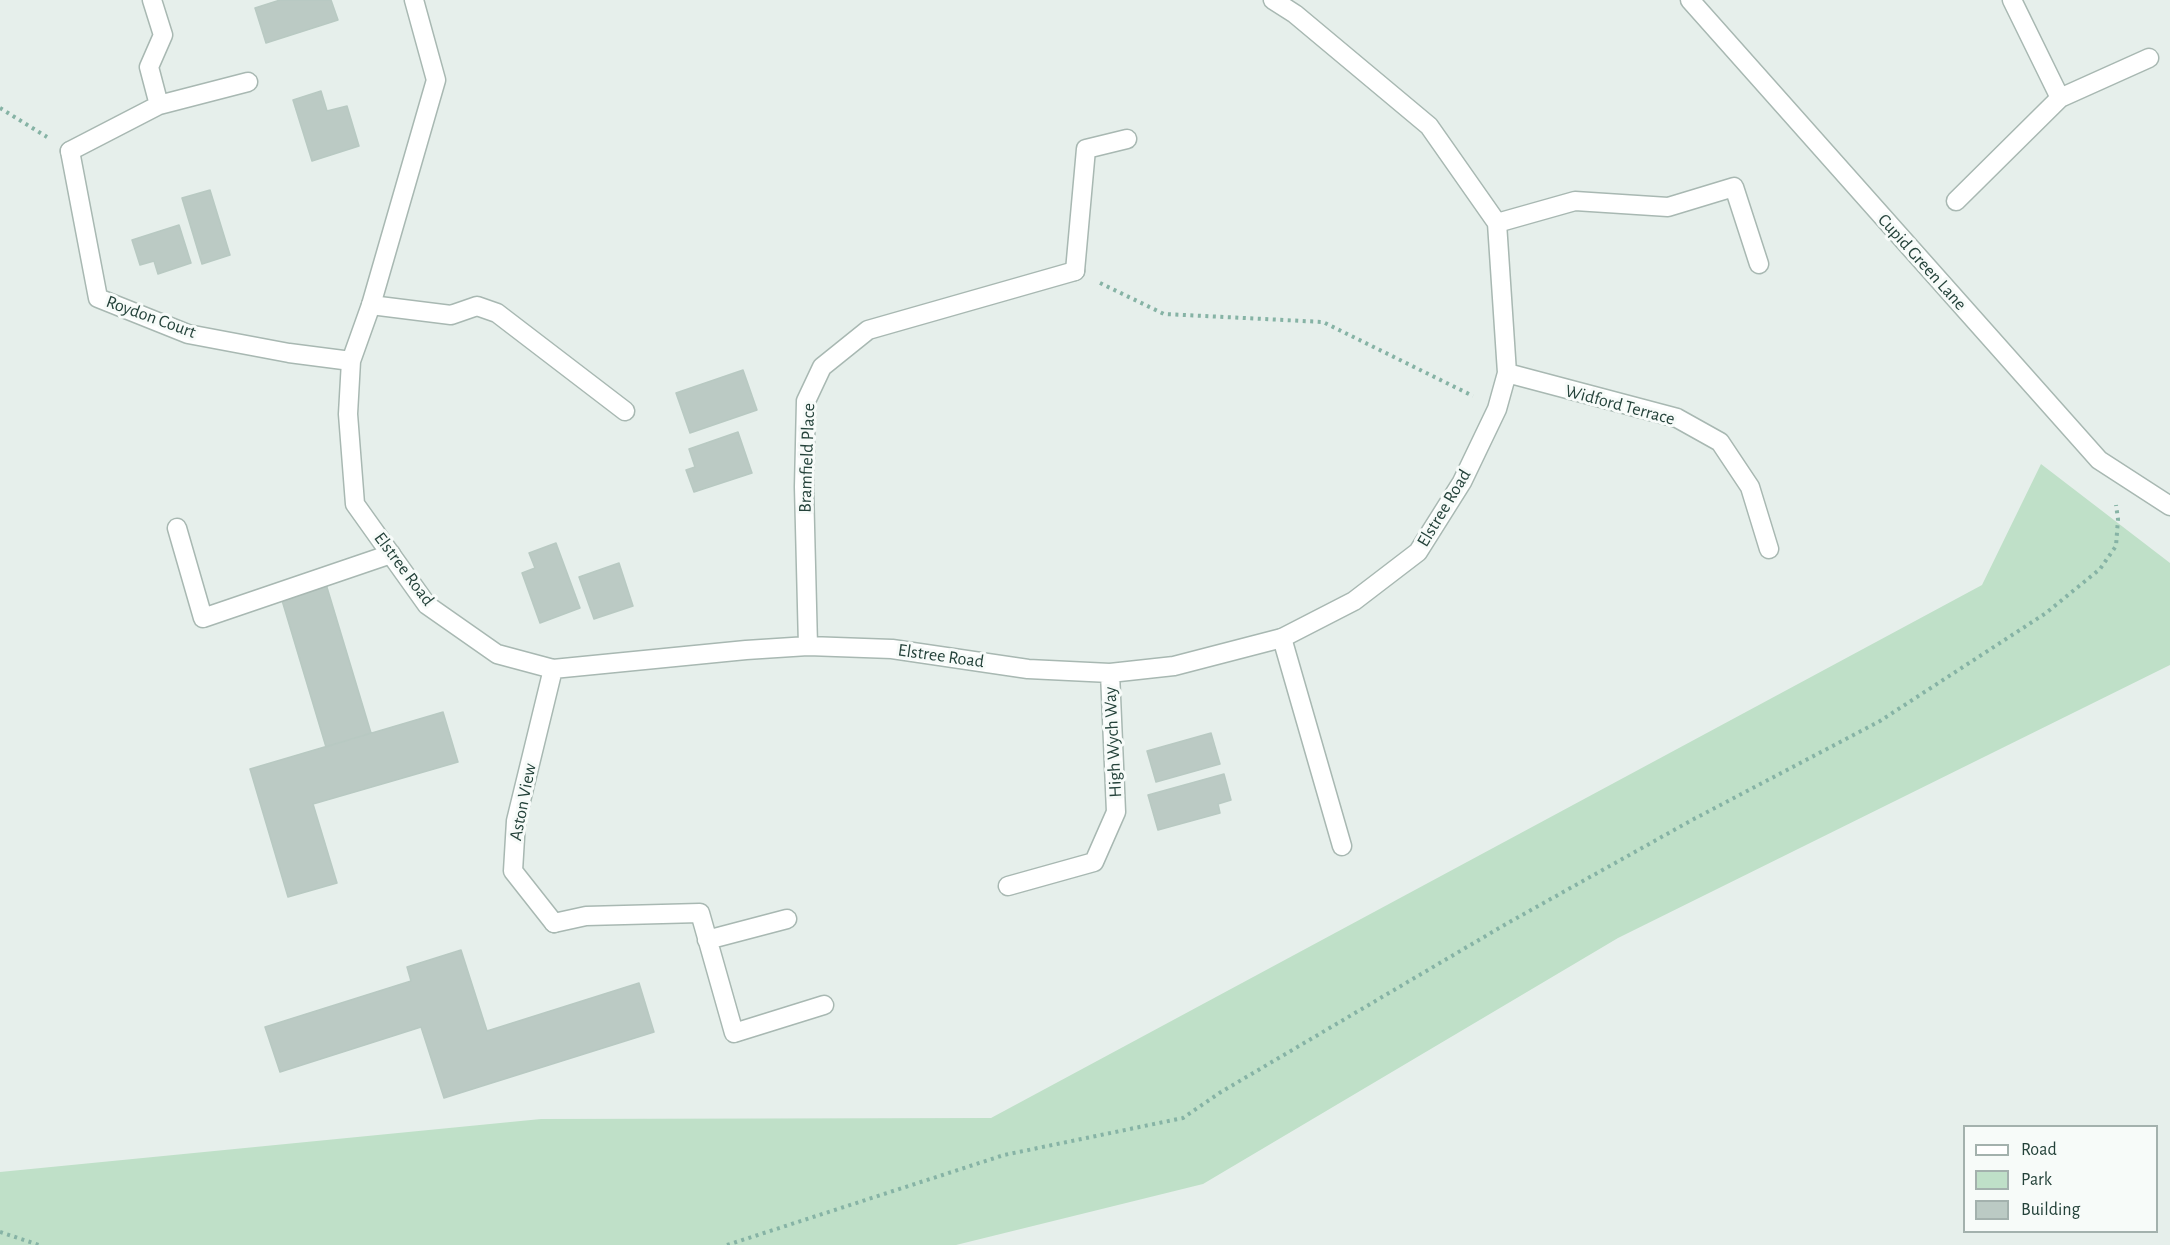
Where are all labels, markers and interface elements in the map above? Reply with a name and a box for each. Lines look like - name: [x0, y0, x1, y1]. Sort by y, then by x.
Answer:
- street label: Cupid Green Lane: [1873, 209, 1971, 315]
- street label: Roydon Court: [103, 291, 199, 343]
- street label: Widford Terrace: [1563, 380, 1677, 430]
- street label: Bramfield Place: [794, 403, 820, 513]
- street label: Elstree Road: [1412, 465, 1476, 551]
- street label: Elstree Road: [369, 528, 439, 610]
- street label: Elstree Road: [897, 639, 985, 673]
- street label: High Wych Way: [1099, 686, 1127, 798]
- street label: Aston View: [505, 761, 541, 843]
- legend: [1963, 1125, 2158, 1233]
- text: Road: [2021, 1141, 2057, 1159]
- text: Park: [2021, 1171, 2052, 1189]
- text: Building: [2021, 1201, 2080, 1219]

